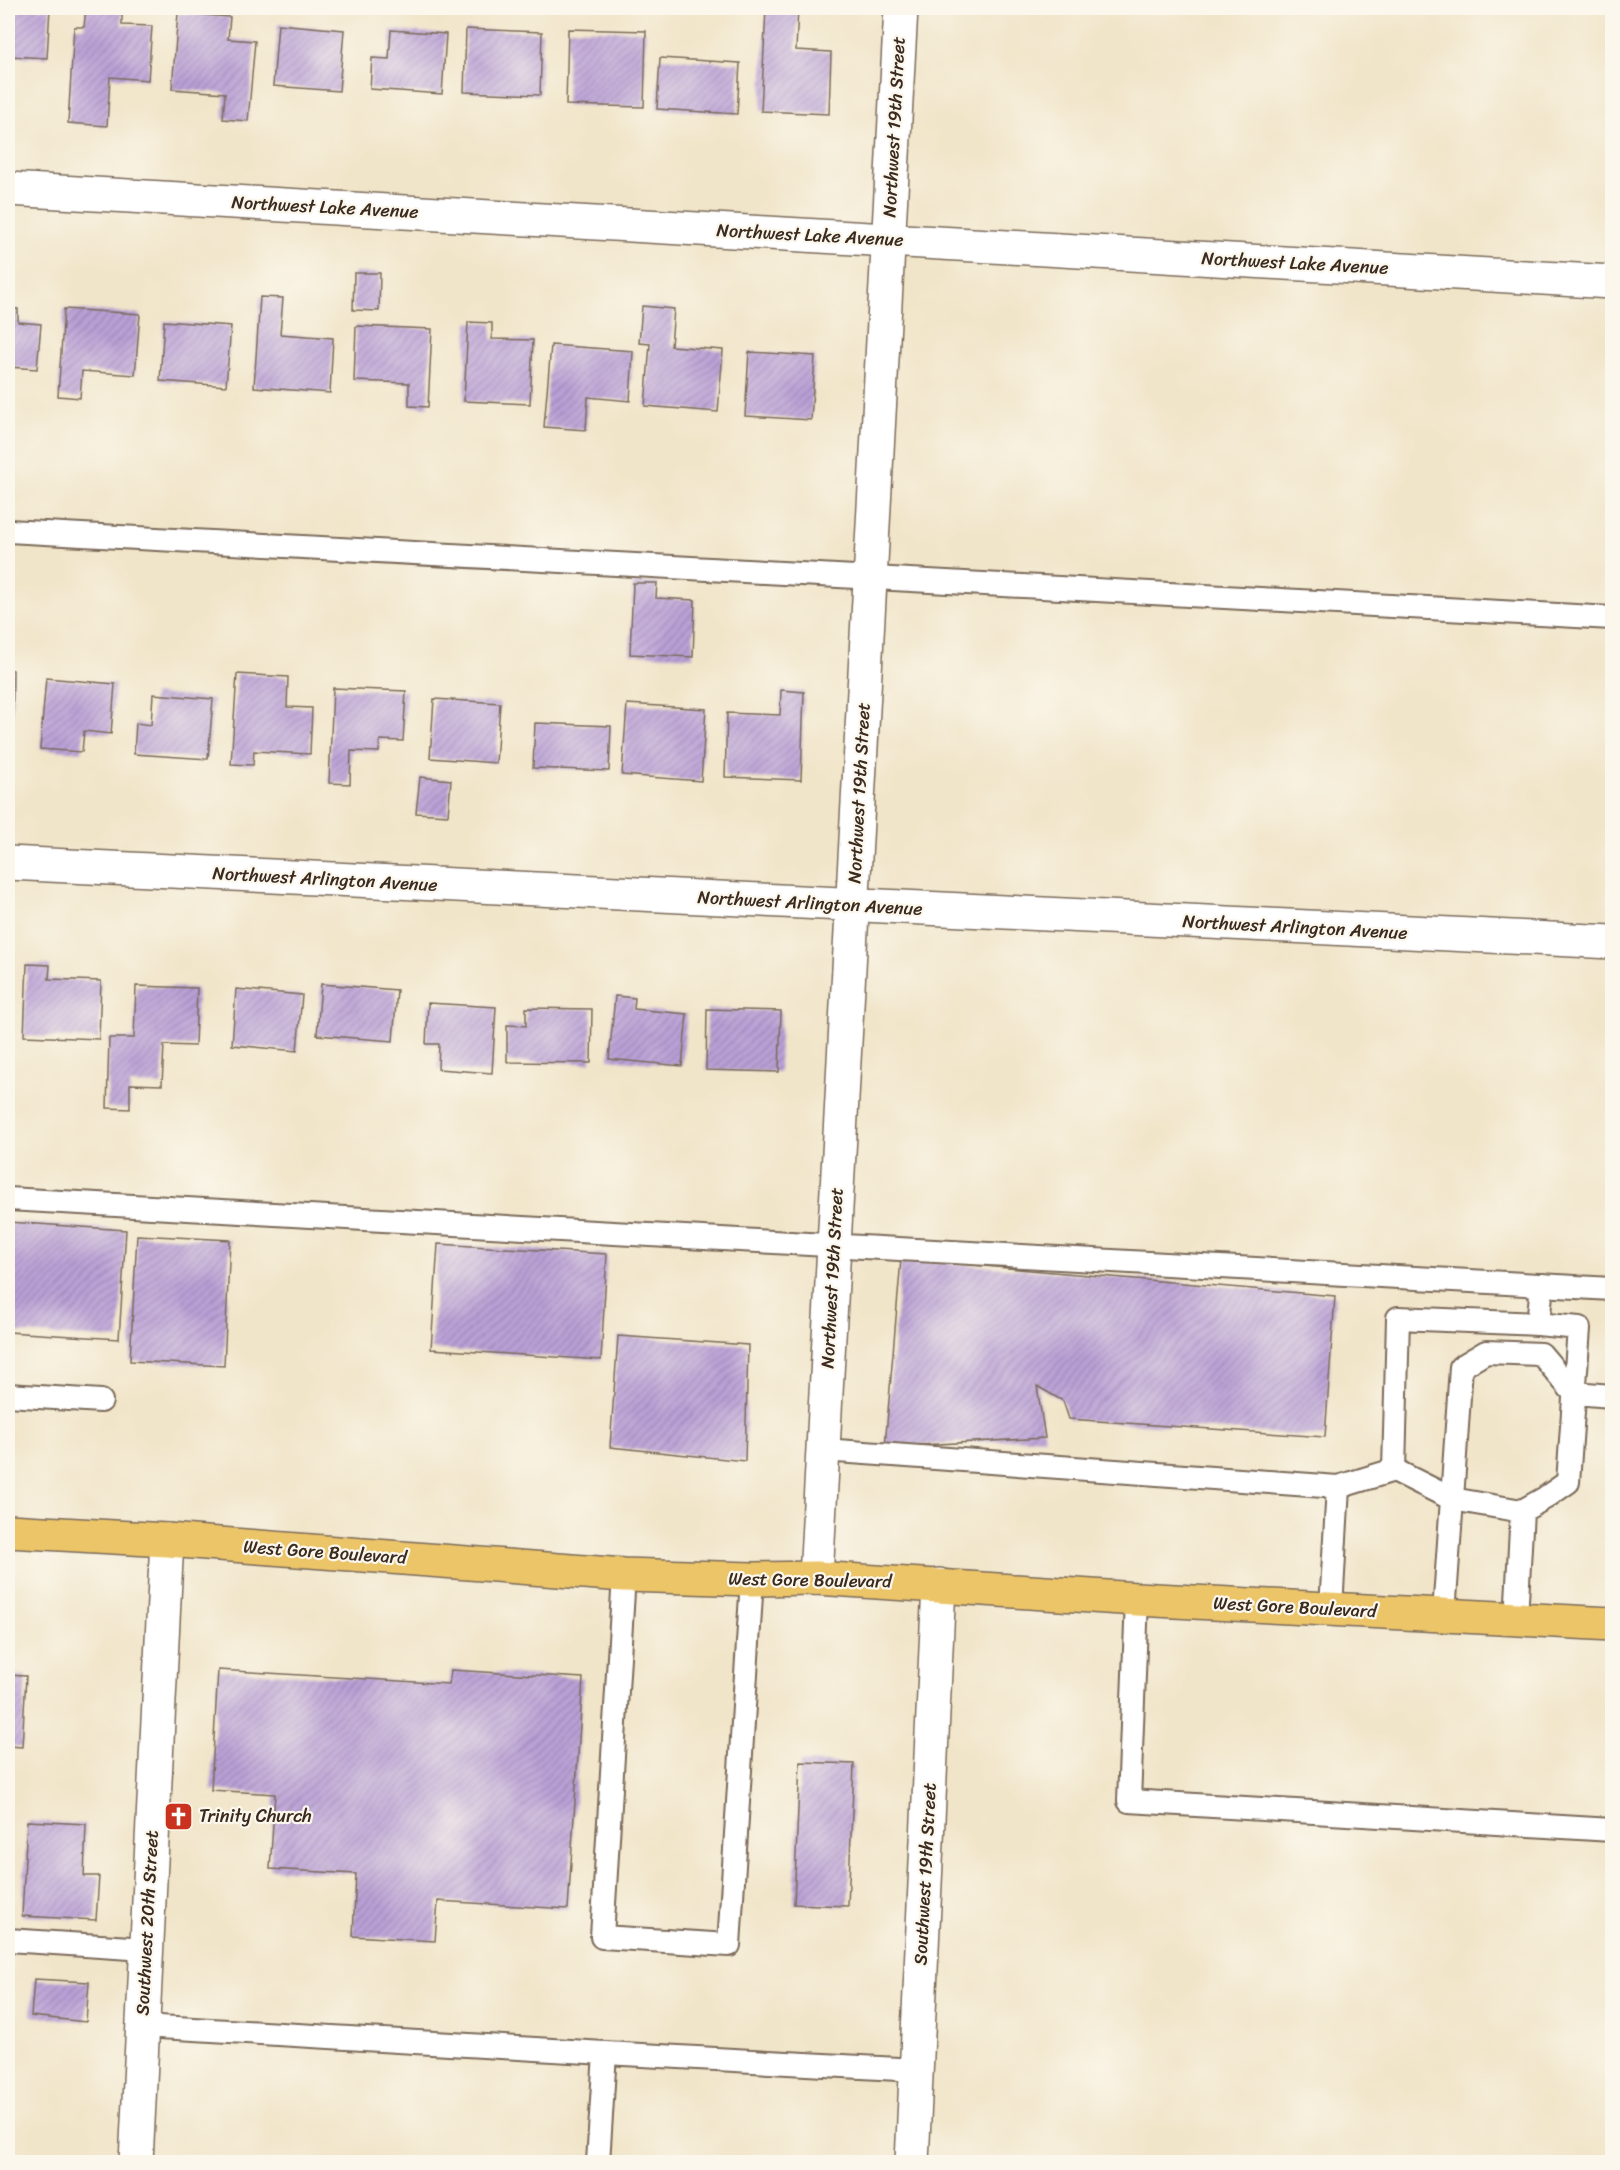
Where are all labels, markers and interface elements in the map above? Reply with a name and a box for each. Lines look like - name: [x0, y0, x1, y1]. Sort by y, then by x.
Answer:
- street label: Northwest 19th Street: [873, 36, 915, 218]
- street label: Northwest Lake Avenue: [231, 186, 419, 228]
- street label: Northwest Lake Avenue: [716, 214, 904, 256]
- street label: Northwest Lake Avenue: [1201, 242, 1389, 284]
- street label: Northwest 19th Street: [838, 702, 880, 884]
- street label: Northwest Arlington Avenue: [212, 857, 438, 901]
- street label: Northwest Arlington Avenue: [697, 881, 923, 925]
- street label: Northwest Arlington Avenue: [1182, 905, 1408, 949]
- street label: Northwest 19th Street: [811, 1187, 853, 1369]
- street label: West Gore Boulevard: [242, 1530, 409, 1574]
- street label: West Gore Boulevard: [728, 1563, 894, 1597]
- street label: West Gore Boulevard: [1213, 1587, 1379, 1627]
- street label: Southwest 19th Street: [904, 1782, 946, 1966]
- church icon: Trinity Church: [162, 1800, 194, 1832]
- place label: Trinity Church: [199, 1800, 312, 1832]
- street label: Southwest 20th Street: [126, 1829, 168, 2016]

